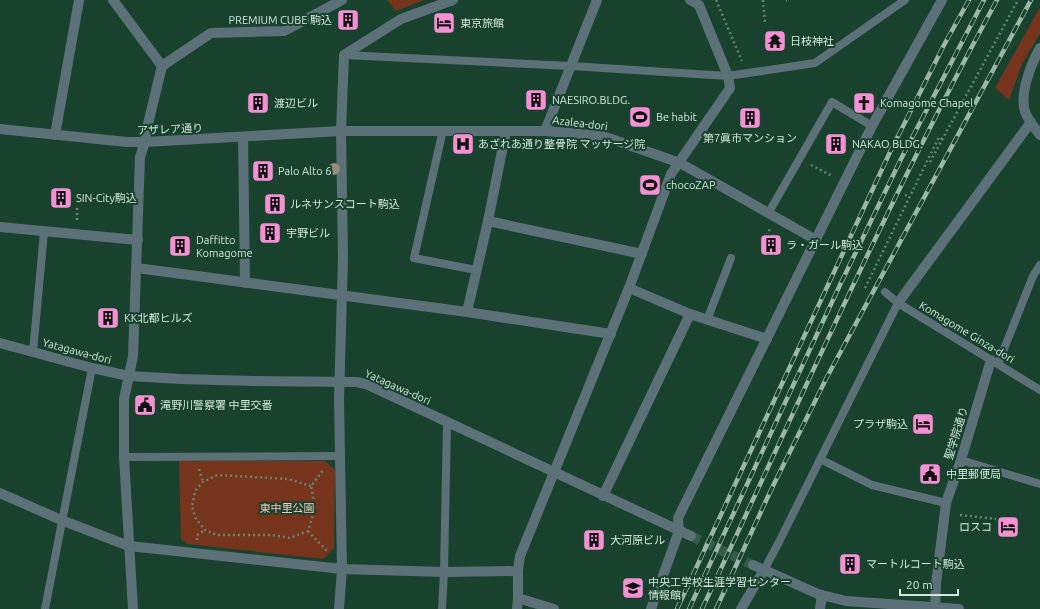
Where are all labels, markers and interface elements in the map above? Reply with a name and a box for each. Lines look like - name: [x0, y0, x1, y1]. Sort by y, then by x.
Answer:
- building icon: PREMIUM CUBE 駒込: [335, 7, 361, 33]
- hotel icon: 東京旅館: [431, 10, 457, 36]
- place label: PREMIUM CUBE 駒込: [228, 14, 332, 26]
- place label: 東京旅館: [460, 17, 504, 29]
- temple icon: 日枝神社: [762, 28, 788, 54]
- place label: 日枝神社: [790, 35, 834, 47]
- building icon: NAESIRO.BLDG.: [523, 87, 549, 113]
- building icon: 渡辺ビル: [245, 90, 271, 116]
- church icon: Komagome Chapel: [851, 90, 877, 116]
- place label: NAESIRO.BLDG.: [552, 94, 630, 106]
- place label: 渡辺ビル: [274, 97, 318, 109]
- place label: Komagome Chapel: [880, 97, 973, 109]
- sports icon: Be habit: [627, 104, 653, 130]
- building icon: 第7眞市マンション: [737, 105, 763, 131]
- place label: Be habit: [656, 111, 698, 123]
- street label: Azalea-dori: [552, 114, 608, 132]
- street label: アザレア通り: [137, 122, 203, 136]
- hospital icon: あざれあ通り整骨院 マッサージ院: [450, 131, 476, 157]
- building icon: NAKAO BLDG.: [823, 131, 849, 157]
- place label: 第7眞市マンション: [703, 132, 797, 144]
- place label: あざれあ通り整骨院 マッサージ院: [478, 138, 645, 150]
- place label: NAKAO BLDG.: [852, 138, 923, 150]
- building icon: Palo Alto 6: [250, 158, 276, 184]
- place label: Palo Alto 6: [278, 165, 331, 177]
- sports icon: chocoZAP: [637, 172, 663, 198]
- place label: chocoZAP: [666, 179, 716, 191]
- building icon: SIN-City駒込: [48, 185, 74, 211]
- building icon: ルネサンスコート駒込: [262, 191, 288, 217]
- place label: SIN-City駒込: [76, 192, 137, 204]
- place label: ルネサンスコート駒込: [290, 198, 400, 210]
- building icon: 宇野ビル: [257, 220, 283, 246]
- place label: 宇野ビル: [286, 227, 330, 239]
- building icon: ラ・ガール駒込: [758, 232, 784, 258]
- building icon: Daffitto Komagome: [167, 233, 193, 259]
- place label: Daffitto Komagome: [196, 234, 252, 259]
- place label: ラ・ガール駒込: [786, 239, 863, 251]
- street label: Komagome Ginza-dori: [917, 299, 1017, 365]
- building icon: KK北都ヒルズ: [95, 305, 121, 331]
- place label: KK北都ヒルズ: [124, 312, 192, 324]
- street label: Yatagawa-dori: [41, 336, 113, 366]
- street label: Yatagawa-dori: [363, 367, 433, 407]
- public building icon: 滝野川警察署 中里交番: [132, 392, 158, 418]
- place label: 滝野川警察署 中里交番: [160, 399, 273, 411]
- street label: 聖学院通り: [942, 405, 970, 461]
- hotel icon: プラザ駒込: [910, 411, 936, 437]
- place label: プラザ駒込: [853, 418, 908, 430]
- public building icon: 中里郵便局: [917, 461, 943, 487]
- place label: 中里郵便局: [946, 468, 1001, 480]
- park label: 東中里公園: [260, 502, 315, 514]
- hotel icon: ロスコ: [995, 514, 1021, 540]
- place label: ロスコ: [959, 521, 992, 533]
- building icon: 大河原ビル: [581, 527, 607, 553]
- place label: 大河原ビル: [610, 534, 665, 546]
- building icon: マートルコート駒込: [837, 551, 863, 577]
- place label: マートルコート駒込: [866, 558, 965, 570]
- scale bar: [900, 571, 958, 597]
- school or university icon: 中央工学校生涯学習センター 情報館: [620, 575, 646, 601]
- place label: 中央工学校生涯学習センター 情報館: [648, 576, 791, 601]
- text: 20 m: [906, 578, 933, 591]

